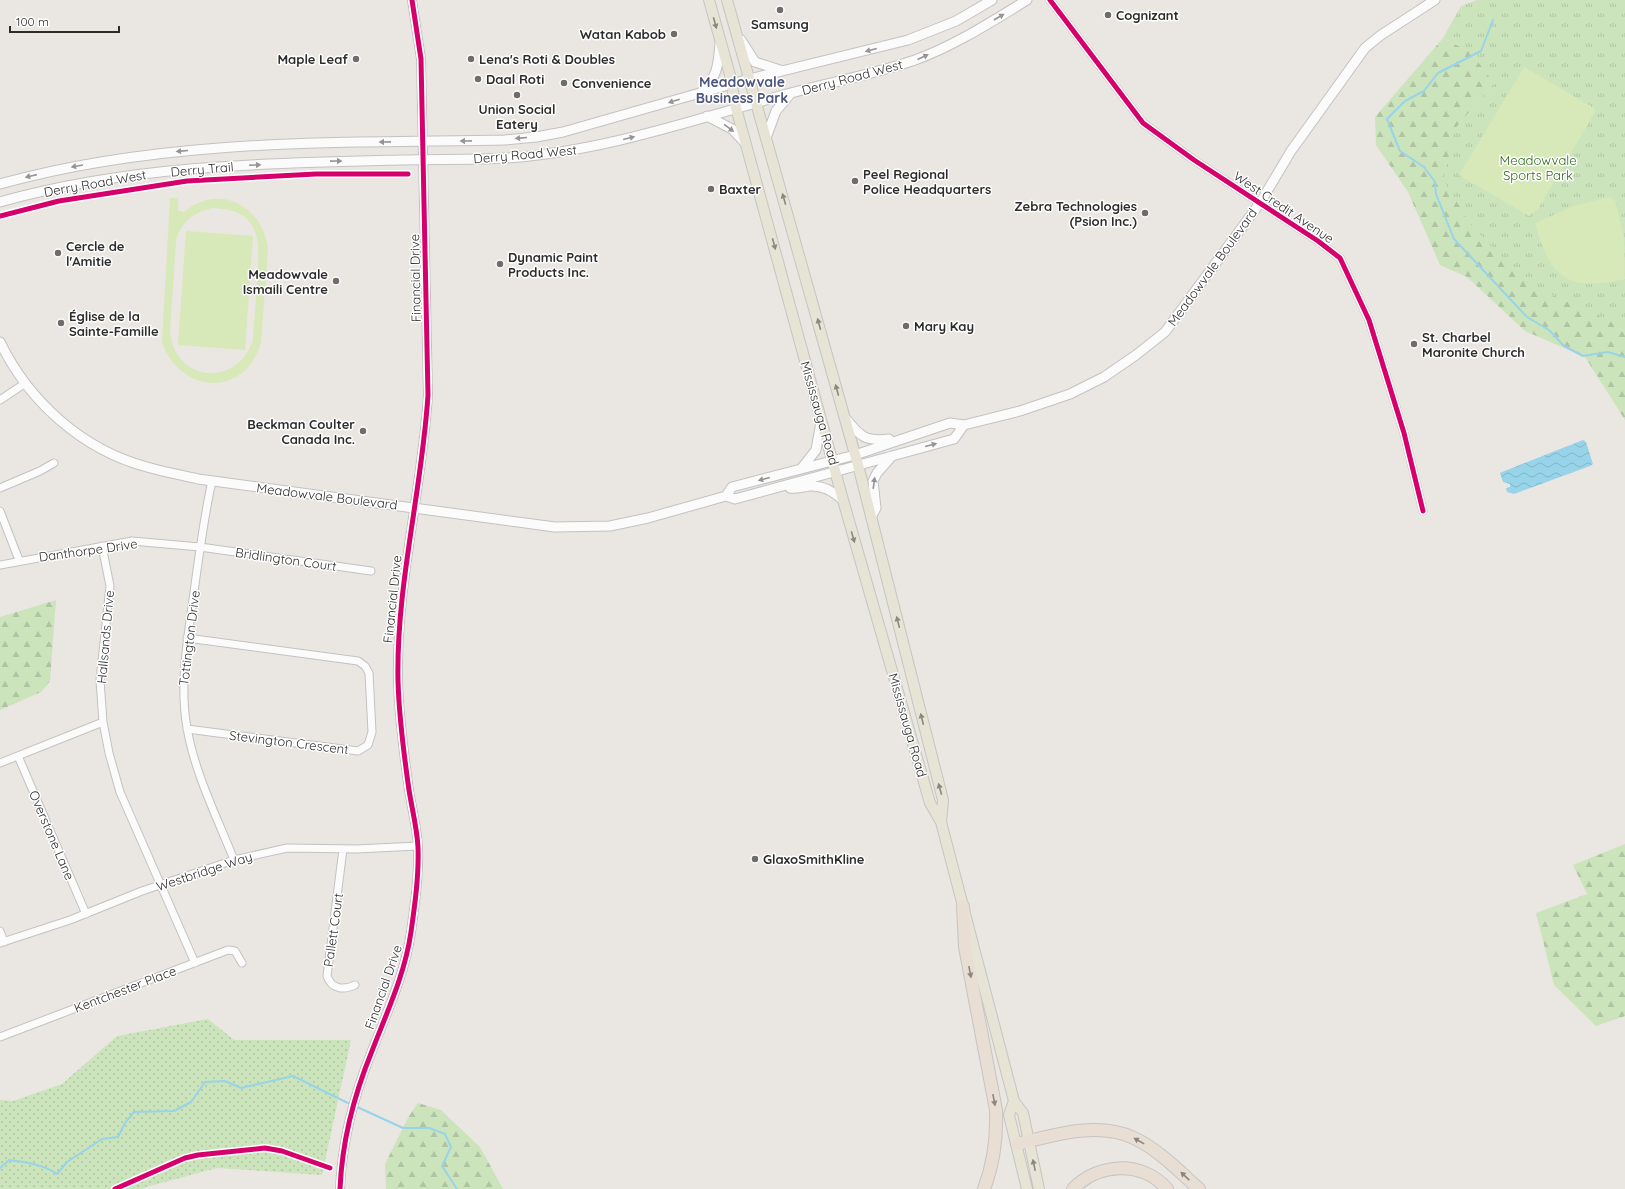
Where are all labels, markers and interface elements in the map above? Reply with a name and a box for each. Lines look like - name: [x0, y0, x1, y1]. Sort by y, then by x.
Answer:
- marker: Samsung: [775, 5, 785, 15]
- place label: Cognizant: [1116, 7, 1179, 23]
- scale bar: [10, 8, 119, 34]
- marker: Cognizant: [1103, 10, 1113, 20]
- text: 100 m: [16, 14, 49, 29]
- one-way arrow: [993, 14, 1005, 21]
- place label: Samsung: [751, 16, 809, 32]
- one-way arrow: [712, 17, 718, 29]
- place label: Watan Kabob: [580, 26, 666, 42]
- marker: Watan Kabob: [669, 29, 679, 39]
- one-way arrow: [864, 48, 877, 54]
- place label: Maple Leaf: [277, 51, 348, 67]
- place label: Lena's Roti & Doubles: [479, 51, 615, 67]
- one-way arrow: [917, 53, 929, 60]
- marker: Maple Leaf: [351, 54, 361, 64]
- marker: Lena's Roti & Doubles: [466, 54, 476, 64]
- street label: Derry Road West: [800, 56, 904, 98]
- place label: Daal Roti: [486, 71, 544, 87]
- district label: Meadowvale Business Park: [696, 73, 788, 107]
- marker: Daal Roti: [473, 74, 483, 84]
- place label: Convenience: [572, 75, 652, 91]
- marker: Convenience: [559, 78, 569, 88]
- marker: Union Social Eatery: [512, 90, 522, 100]
- one-way arrow: [667, 98, 679, 104]
- place label: Union Social Eatery: [479, 101, 555, 132]
- one-way arrow: [724, 124, 735, 132]
- one-way arrow: [515, 135, 527, 142]
- one-way arrow: [623, 135, 635, 141]
- one-way arrow: [460, 137, 472, 144]
- one-way arrow: [379, 139, 391, 146]
- street label: Derry Road West: [473, 142, 577, 166]
- one-way arrow: [176, 148, 188, 154]
- park label: Meadowvale Sports Park: [1500, 152, 1577, 183]
- street label: Derry Trail: [170, 158, 234, 180]
- one-way arrow: [330, 158, 342, 165]
- one-way arrow: [249, 161, 261, 168]
- one-way arrow: [71, 163, 83, 169]
- street label: Derry Road West: [43, 166, 147, 200]
- place label: Peel Regional Police Headquarters: [863, 166, 991, 197]
- street label: West Credit Avenue: [1231, 168, 1337, 246]
- one-way arrow: [25, 173, 37, 179]
- marker: Peel Regional Police Headquarters: [850, 176, 860, 186]
- place label: Baxter: [719, 181, 762, 197]
- marker: Baxter: [706, 184, 716, 194]
- one-way arrow: [781, 193, 787, 205]
- place label: Zebra Technologies (Psion Inc.): [1014, 198, 1137, 229]
- street label: Meadowvale Boulevard: [1164, 205, 1260, 329]
- marker: Zebra Technologies (Psion Inc.): [1140, 208, 1150, 218]
- street label: Financial Drive: [406, 234, 424, 322]
- place label: Cercle de l'Amitie: [66, 238, 125, 269]
- one-way arrow: [771, 238, 777, 250]
- marker: Cercle de l'Amitie: [53, 248, 63, 258]
- place label: Dynamic Paint Products Inc.: [508, 249, 598, 280]
- marker: Dynamic Paint Products Inc.: [495, 259, 505, 269]
- place label: Meadowvale Ismaili Centre: [243, 266, 328, 297]
- marker: Meadowvale Ismaili Centre: [331, 276, 341, 286]
- place label: Église de la Sainte-Famille: [69, 308, 159, 339]
- marker: Église de la Sainte-Famille: [56, 318, 66, 328]
- one-way arrow: [816, 318, 822, 330]
- place label: Mary Kay: [914, 318, 974, 334]
- marker: Mary Kay: [901, 321, 911, 331]
- place label: St. Charbel Maronite Church: [1422, 329, 1525, 360]
- marker: St. Charbel Maronite Church: [1409, 339, 1419, 349]
- street label: Mississauga Road: [797, 359, 843, 467]
- one-way arrow: [834, 384, 840, 396]
- place label: Beckman Coulter Canada Inc.: [247, 416, 355, 447]
- marker: Beckman Coulter Canada Inc.: [358, 426, 368, 436]
- one-way arrow: [925, 442, 937, 448]
- one-way arrow: [757, 476, 770, 482]
- one-way arrow: [871, 477, 877, 490]
- street label: Meadowvale Boulevard: [256, 479, 398, 513]
- one-way arrow: [850, 531, 856, 543]
- street label: Danthorpe Drive: [38, 535, 138, 565]
- street label: Bridlington Court: [234, 544, 338, 574]
- street label: Financial Drive: [379, 554, 405, 644]
- street label: Tottington Drive: [175, 589, 203, 687]
- street label: Hallsands Drive: [93, 590, 117, 684]
- one-way arrow: [894, 616, 900, 628]
- street label: Mississauga Road: [885, 671, 931, 779]
- one-way arrow: [919, 712, 925, 724]
- street label: Stevington Crescent: [228, 727, 350, 757]
- one-way arrow: [937, 783, 943, 795]
- street label: Overstone Lane: [26, 788, 78, 882]
- street label: Westbridge Way: [154, 848, 254, 894]
- place label: GlaxoSmithKline: [763, 851, 865, 867]
- marker: GlaxoSmithKline: [750, 854, 760, 864]
- street label: Pallett Court: [320, 892, 346, 968]
- street label: Financial Drive: [361, 943, 405, 1031]
- street label: Kentchester Place: [72, 962, 178, 1016]
- one-way arrow: [967, 966, 973, 979]
- one-way arrow: [991, 1094, 997, 1106]
- one-way arrow: [1133, 1137, 1145, 1144]
- one-way arrow: [1031, 1159, 1037, 1171]
- one-way arrow: [1180, 1171, 1190, 1181]

